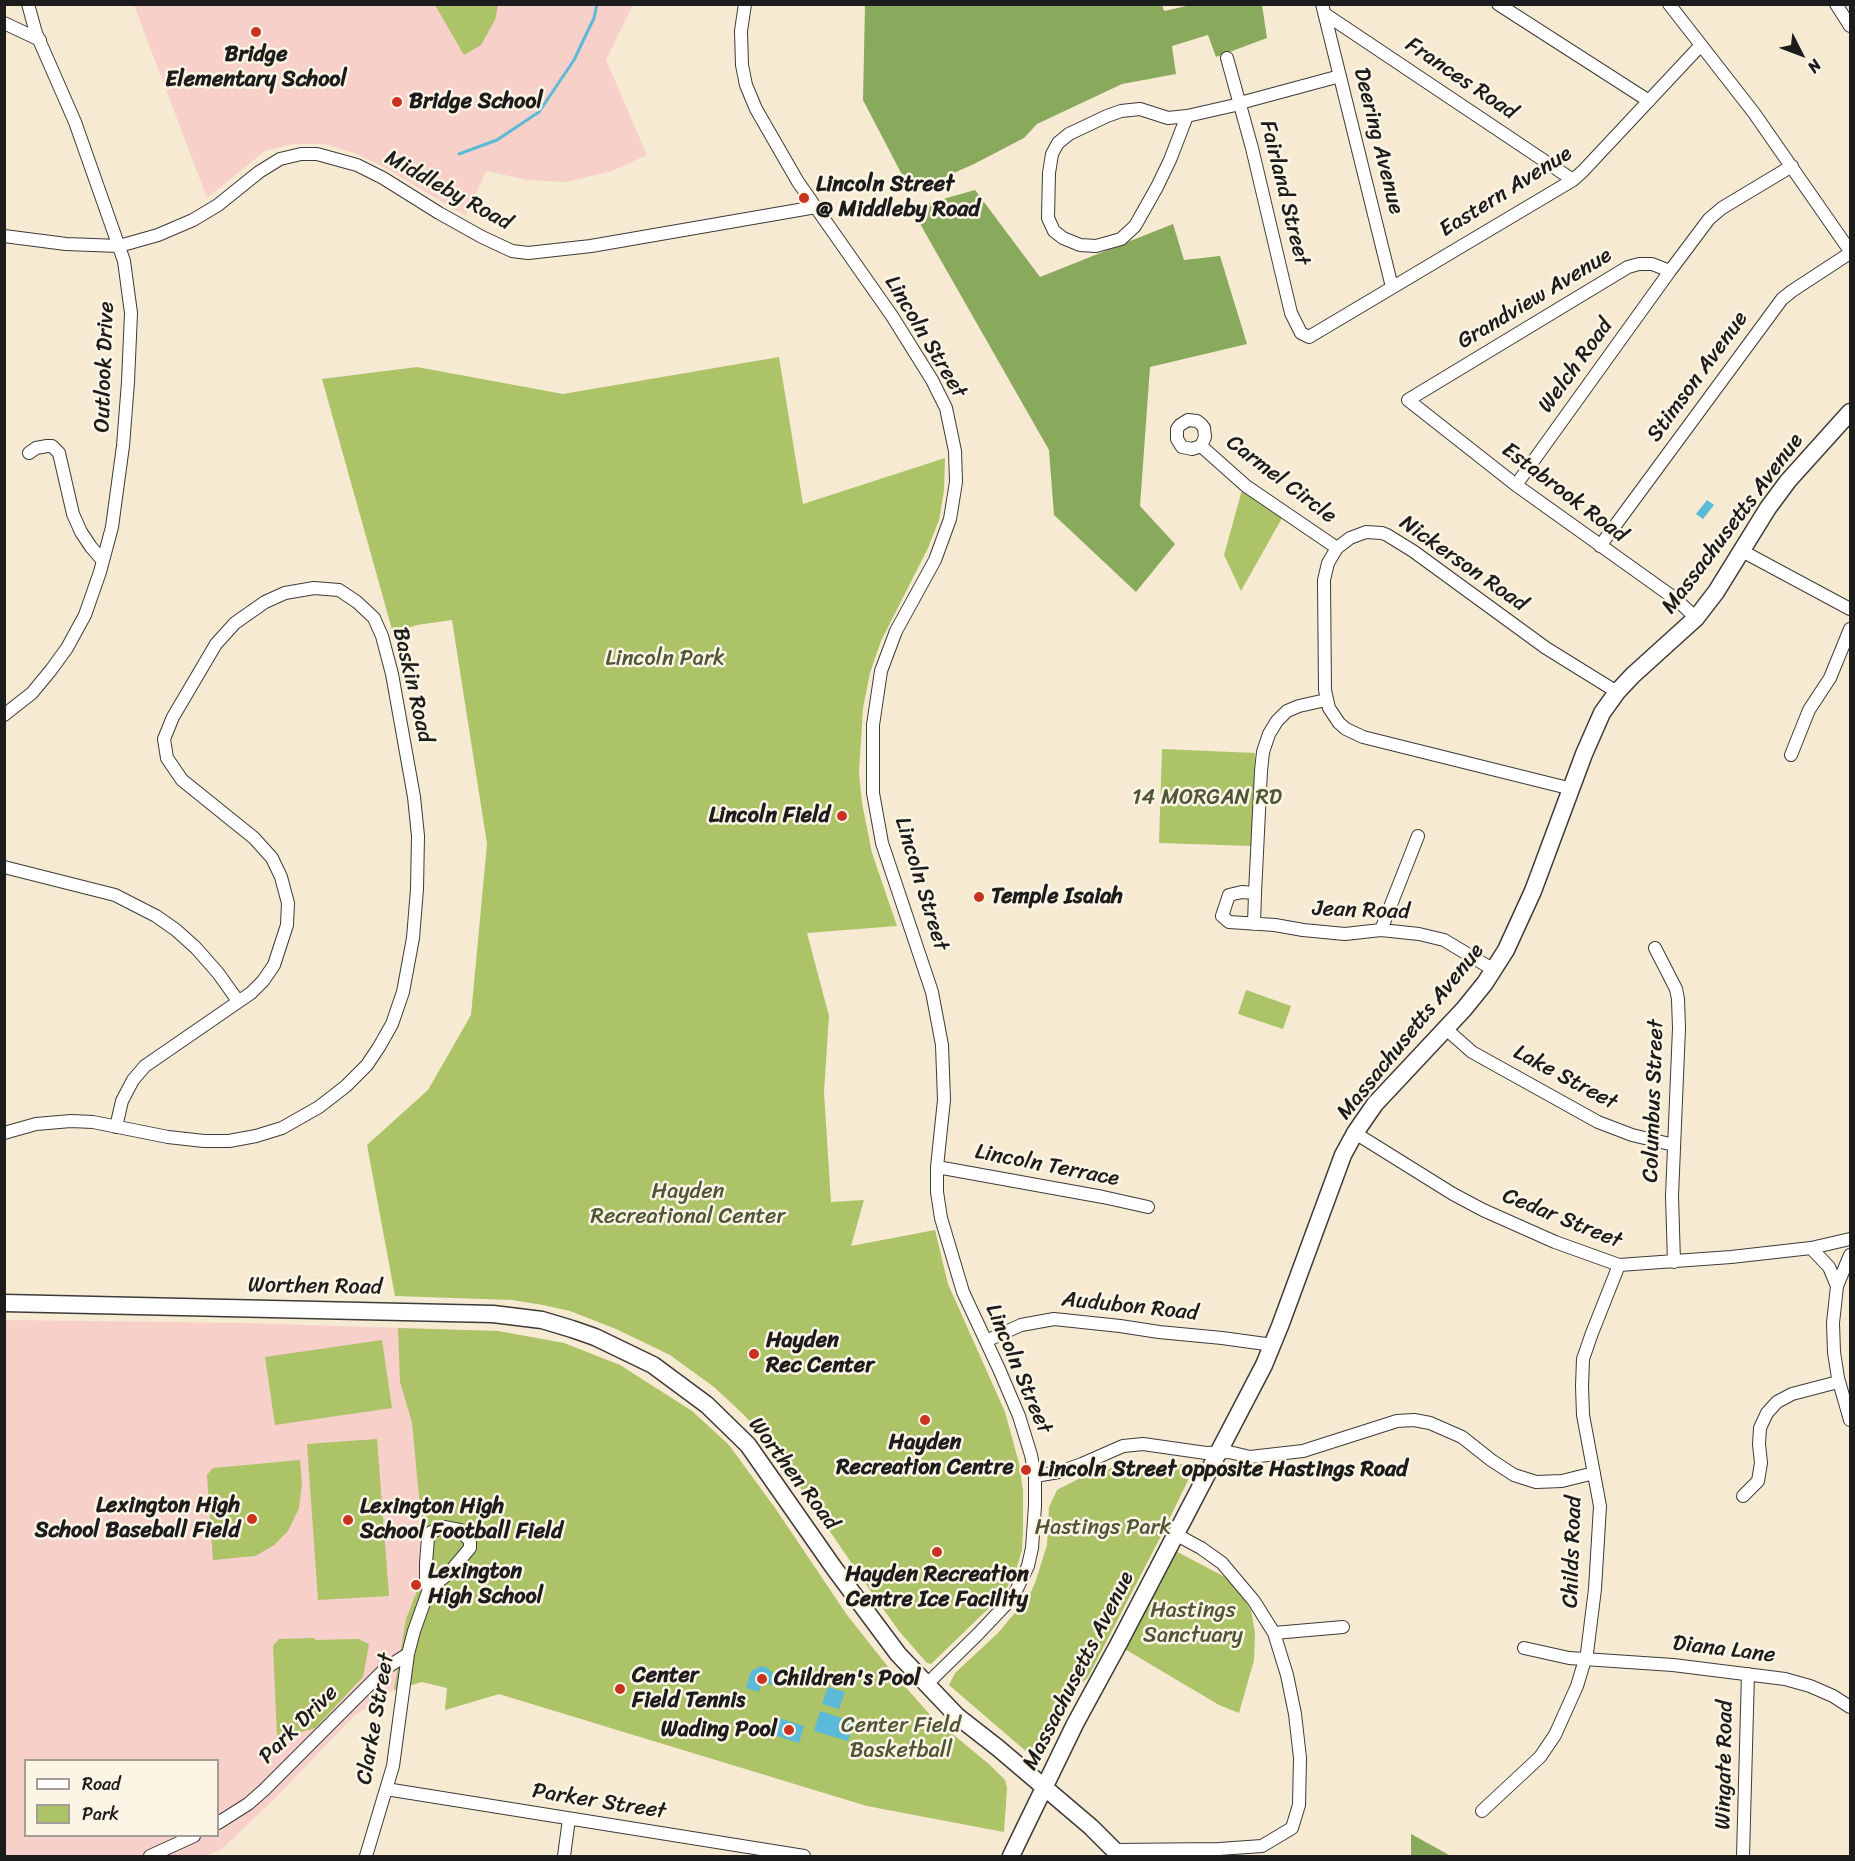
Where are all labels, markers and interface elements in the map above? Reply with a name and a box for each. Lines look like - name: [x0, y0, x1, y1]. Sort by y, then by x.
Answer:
- north arrow: [1771, 24, 1831, 84]
- marker: Bridge Elementary School: [249, 25, 263, 39]
- street label: Frances Road: [1400, 32, 1522, 126]
- place label: Bridge Elementary School: [165, 42, 347, 94]
- text: N: [1800, 53, 1829, 80]
- street label: Deering Avenue: [1347, 65, 1409, 217]
- place label: Bridge School: [409, 89, 543, 115]
- marker: Bridge School: [390, 95, 404, 109]
- street label: Fairland Street: [1253, 118, 1315, 268]
- street label: Eastern Avenue: [1435, 141, 1577, 243]
- street label: Middleby Road: [380, 145, 516, 237]
- place label: Lincoln Street @ Middleby Road: [816, 172, 980, 224]
- marker: Lincoln Street @ Middleby Road: [797, 191, 811, 205]
- street label: Grandview Avenue: [1453, 243, 1617, 355]
- street label: Lincoln Street: [878, 271, 972, 403]
- street label: Outlook Drive: [90, 301, 120, 433]
- street label: Stimson Avenue: [1642, 307, 1754, 447]
- street label: Welch Road: [1533, 314, 1619, 418]
- street label: Massachusetts Avenue: [1657, 429, 1809, 619]
- street label: Carmel Circle: [1221, 430, 1341, 530]
- street label: Estabrook Road: [1496, 437, 1632, 549]
- street label: Nickerson Road: [1394, 510, 1532, 618]
- street label: Baskin Road: [386, 625, 438, 745]
- park label: Lincoln Park: [605, 646, 725, 672]
- park label: 14 MORGAN RD: [1132, 785, 1282, 811]
- place label: Lincoln Field: [709, 803, 830, 829]
- marker: Lincoln Field: [835, 809, 849, 823]
- street label: Lincoln Street: [888, 814, 954, 954]
- place label: Temple Isaiah: [991, 884, 1123, 910]
- marker: Temple Isaiah: [972, 890, 986, 904]
- street label: Jean Road: [1312, 896, 1410, 926]
- street label: Massachusetts Avenue: [1332, 939, 1490, 1125]
- street label: Columbus Street: [1638, 1019, 1670, 1183]
- street label: Lake Street: [1509, 1040, 1621, 1116]
- street label: Lincoln Terrace: [973, 1139, 1121, 1193]
- park label: Hayden Recreational Center: [591, 1179, 785, 1230]
- street label: Cedar Street: [1498, 1183, 1626, 1255]
- street label: Worthen Road: [248, 1273, 382, 1301]
- street label: Audubon Road: [1060, 1287, 1200, 1327]
- street label: Lincoln Street: [979, 1300, 1057, 1438]
- place label: Hayden Rec Center: [766, 1328, 874, 1380]
- marker: Hayden Rec Center: [747, 1347, 761, 1361]
- street label: Worthen Road: [742, 1412, 844, 1536]
- marker: Hayden Recreation Centre: [918, 1413, 932, 1427]
- place label: Hayden Recreation Centre: [836, 1430, 1014, 1482]
- place label: Lincoln Street opposite Hastings Road: [1038, 1457, 1408, 1483]
- marker: Lincoln Street opposite Hastings Road: [1019, 1463, 1033, 1477]
- place label: Lexington High School Baseball Field: [35, 1493, 240, 1544]
- place label: Lexington High School Football Field: [360, 1494, 563, 1546]
- street label: Childs Road: [1558, 1495, 1588, 1609]
- marker: Lexington High School Baseball Field: [245, 1512, 259, 1526]
- marker: Lexington High School Football Field: [341, 1513, 355, 1527]
- park label: Hastings Park: [1035, 1515, 1171, 1541]
- marker: Hayden Recreation Centre Ice Facility: [930, 1545, 944, 1559]
- place label: Lexington High School: [428, 1559, 543, 1610]
- place label: Hayden Recreation Centre Ice Facility: [845, 1562, 1029, 1614]
- street label: Massachusetts Avenue: [1017, 1567, 1141, 1775]
- marker: Lexington High School: [409, 1578, 423, 1592]
- park label: Hastings Sanctuary: [1143, 1598, 1243, 1650]
- street label: Diana Lane: [1671, 1631, 1777, 1669]
- street label: Clarke Street: [351, 1651, 401, 1787]
- place label: Center Field Tennis: [632, 1663, 745, 1714]
- place label: Children's Pool: [774, 1666, 920, 1692]
- marker: Children's Pool: [755, 1672, 769, 1686]
- street label: Park Drive: [254, 1680, 344, 1770]
- marker: Center Field Tennis: [613, 1682, 627, 1696]
- street label: Wingate Road: [1711, 1700, 1739, 1830]
- park label: Center Field Basketball: [841, 1713, 961, 1765]
- place label: Wading Pool: [661, 1717, 777, 1743]
- marker: Wading Pool: [782, 1723, 796, 1737]
- legend: [24, 1759, 219, 1837]
- text: Road: [82, 1768, 121, 1800]
- street label: Parker Street: [530, 1778, 668, 1826]
- text: Park: [82, 1798, 119, 1830]

